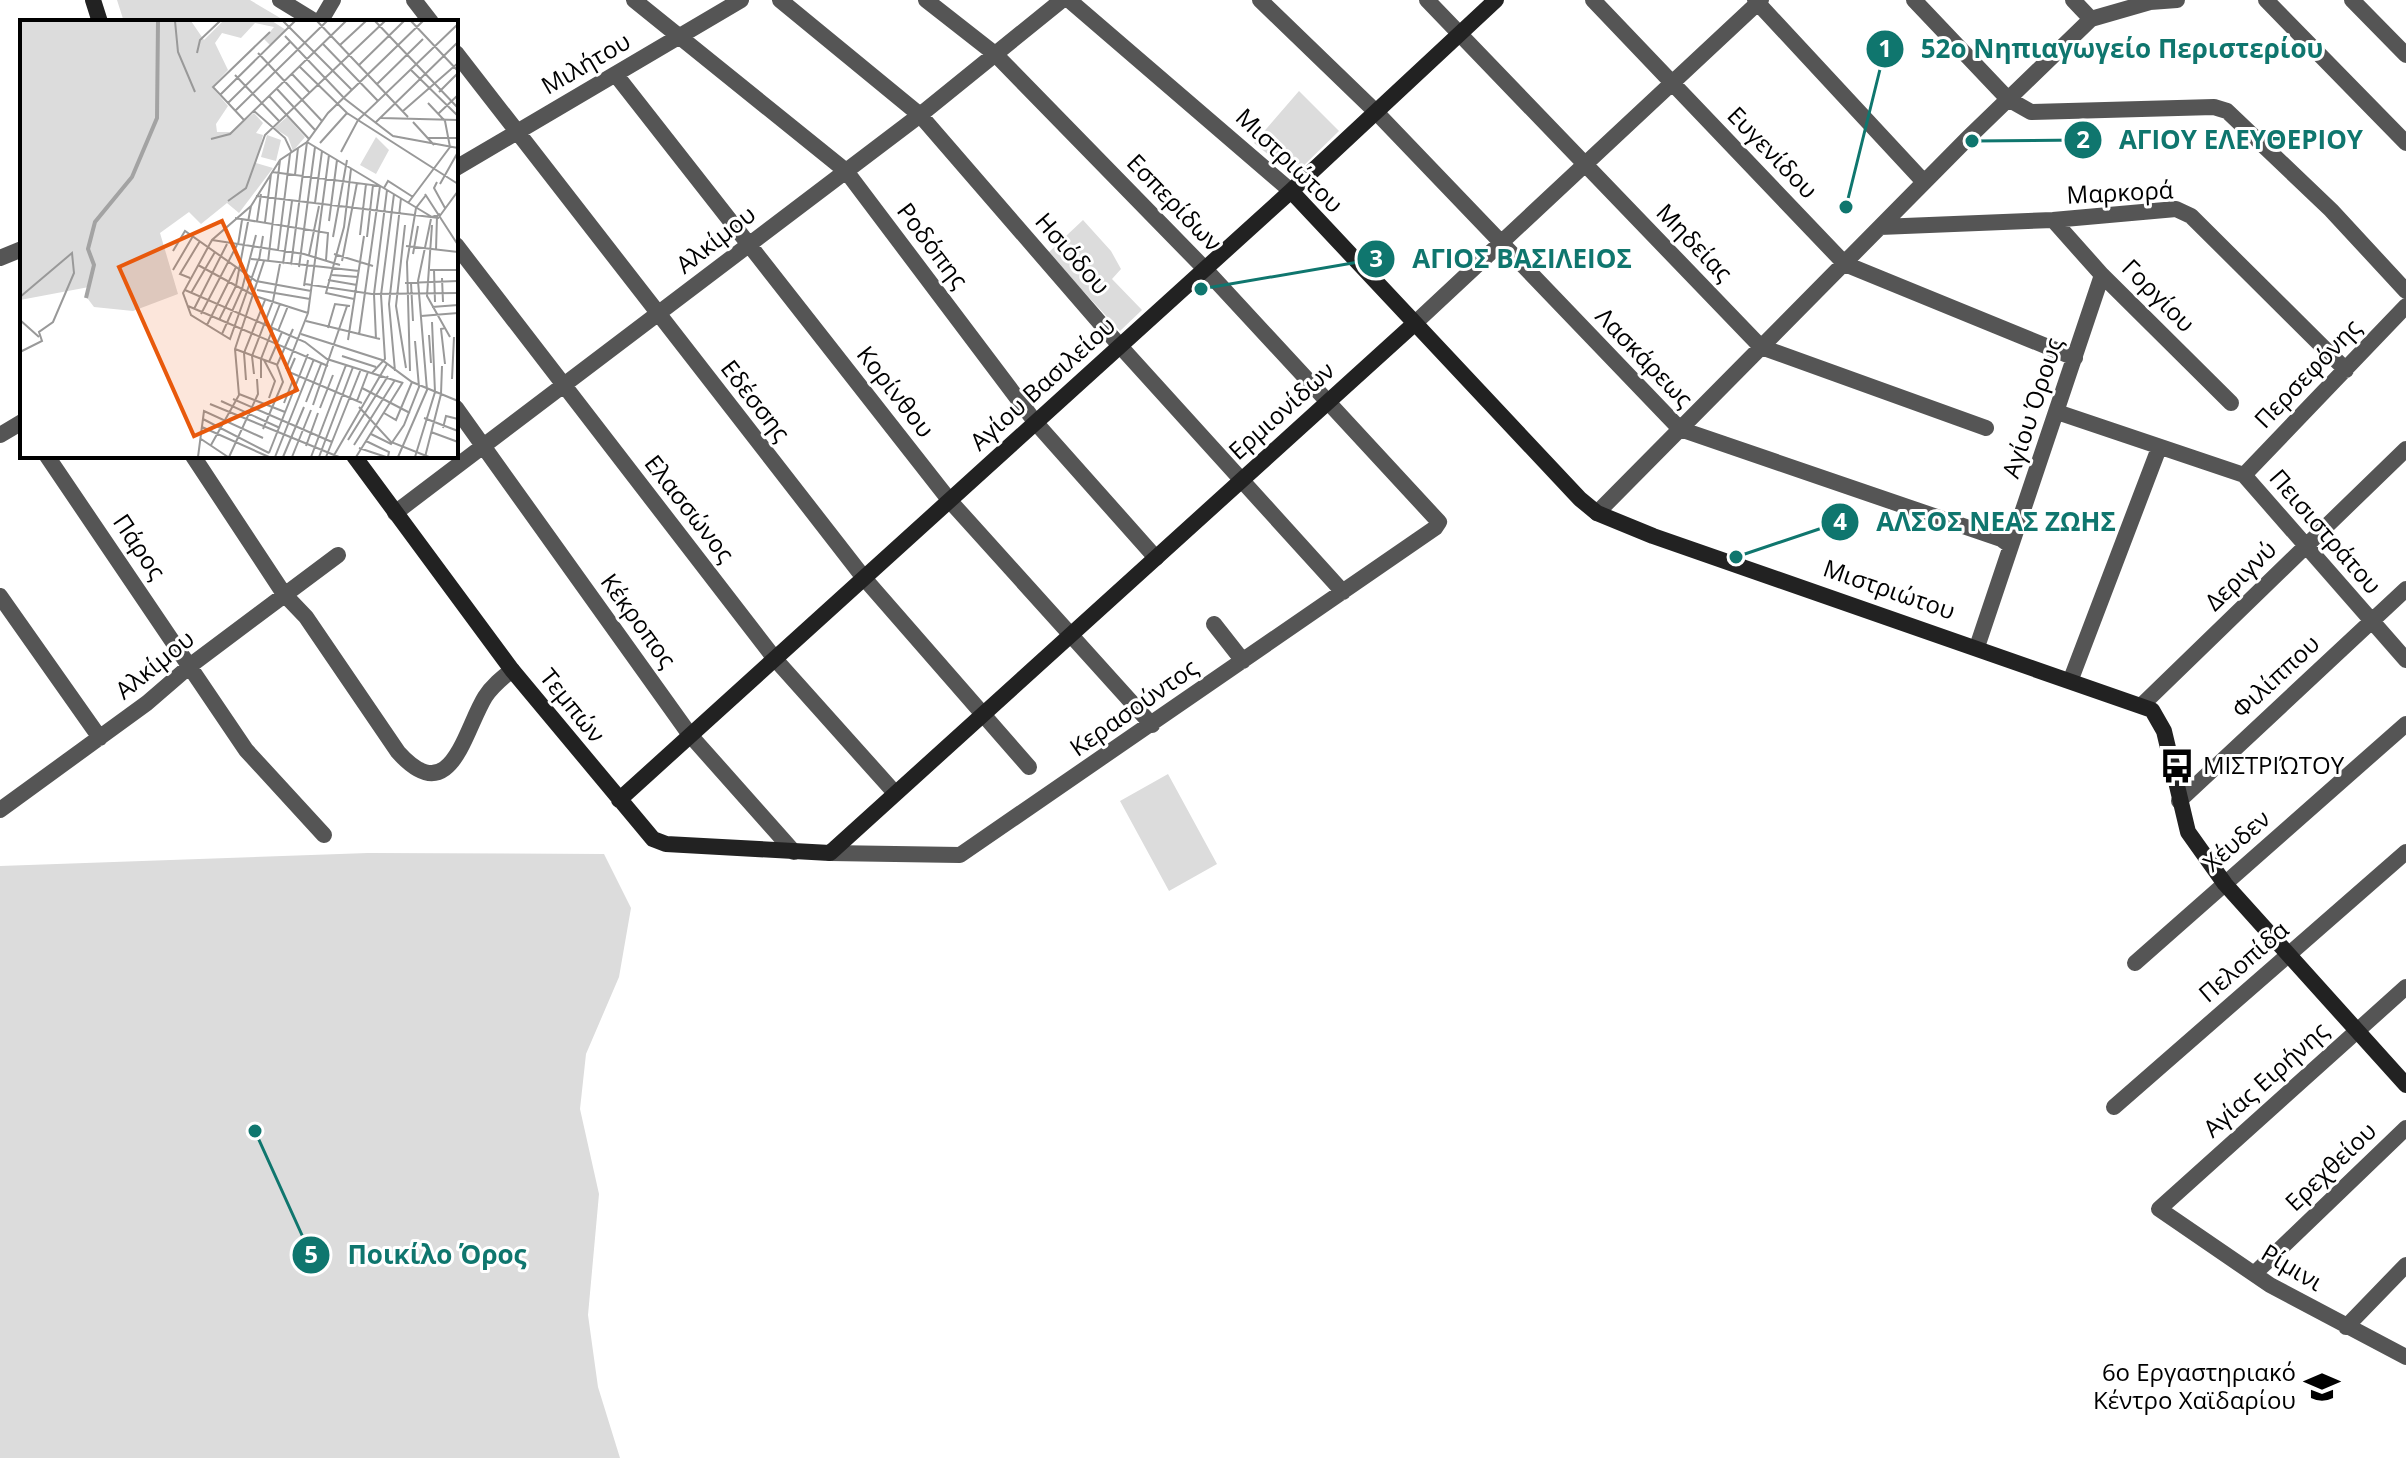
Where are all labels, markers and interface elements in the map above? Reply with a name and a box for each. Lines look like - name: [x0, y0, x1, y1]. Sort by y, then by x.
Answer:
- inset map: [20, 20, 458, 458]
- street label: Μιλήτου: [535, 24, 636, 101]
- callout: 52ο Νηπιαγωγείο Περιστερίου: [1865, 24, 2340, 74]
- text: 52ο Νηπιαγωγείο Περιστερίου: [1921, 30, 2323, 66]
- text: 1: [1878, 31, 1892, 64]
- street label: Ευγενίδου: [1721, 99, 1825, 205]
- street label: Μιστριώτου: [1229, 100, 1351, 219]
- callout: ΑΓΙΟΥ ΕΛΕΥΘΕΡΙΟΥ: [2063, 115, 2379, 165]
- text: ΑΓΙΟΥ ΕΛΕΥΘΕΡΙΟΥ: [2119, 121, 2364, 157]
- text: 2: [2076, 122, 2090, 155]
- street label: Εσπερίδων: [1120, 146, 1230, 258]
- street label: Μαρκορά: [2066, 172, 2174, 211]
- street label: Ροδόπης: [890, 195, 976, 295]
- street label: Μηδείας: [1650, 196, 1740, 288]
- street label: Αλκίμου: [668, 197, 762, 280]
- street label: Ησιόδου: [1028, 205, 1118, 301]
- callout: ΑΓΙΟΣ ΒΑΣΙΛΕΙΟΣ: [1356, 234, 1648, 284]
- text: ΑΓΙΟΣ ΒΑΣΙΛΕΙΟΣ: [1412, 240, 1632, 276]
- text: 3: [1369, 241, 1383, 274]
- street label: Γοργίου: [2115, 251, 2203, 339]
- street label: Λασκάρεως: [1589, 300, 1701, 414]
- street label: Αγίου Βασιλείου: [962, 309, 1122, 457]
- street label: Περσεφόνης: [2246, 311, 2368, 435]
- street label: Αγίου Όρους: [1993, 333, 2070, 482]
- street label: Κορίνθου: [850, 338, 942, 444]
- street label: Εδέσσης: [714, 353, 798, 448]
- street label: Ερμιονίδων: [1221, 353, 1341, 466]
- street label: Ελασσώνος: [638, 448, 743, 569]
- street label: Πεισιστράτου: [2263, 462, 2390, 601]
- callout: ΑΛΣΟΣ ΝΕΑΣ ΖΩΗΣ: [1820, 497, 2131, 547]
- text: ΑΛΣΟΣ ΝΕΑΣ ΖΩΗΣ: [1876, 503, 2116, 539]
- text: 4: [1833, 504, 1847, 537]
- street label: Πάρος: [106, 507, 174, 585]
- street label: Δεριγνύ: [2197, 533, 2283, 617]
- street label: Μιστριώτου: [1819, 551, 1960, 627]
- street label: Κέκροπος: [594, 566, 685, 674]
- street label: Αλκίμου: [108, 622, 200, 706]
- street label: Φιλίππου: [2224, 627, 2326, 725]
- street label: Κερασούντος: [1063, 650, 1204, 763]
- street label: Τεμπών: [533, 661, 613, 749]
- bus stop icon: ΜΙΣΤΡΙΏΤΟΥ: [2158, 747, 2196, 785]
- place label: ΜΙΣΤΡΙΏΤΟΥ: [2203, 748, 2345, 781]
- street label: Χέυδεν: [2195, 802, 2277, 878]
- street label: Πελοπίδα: [2191, 912, 2295, 1009]
- street label: Αγίας Ειρήνης: [2195, 1014, 2335, 1144]
- street label: Ερεχθείου: [2277, 1114, 2383, 1218]
- callout: Ποικίλο Όρος: [291, 1230, 542, 1280]
- street label: Ρίμινι: [2256, 1235, 2330, 1298]
- text: Ποικίλο Όρος: [347, 1236, 527, 1272]
- text: 5: [304, 1237, 318, 1270]
- place label: 6ο Εργαστηριακό Κέντρο Χαϊδαρίου: [2093, 1355, 2296, 1416]
- school or university icon: 6ο Εργαστηριακό Κέντρο Χαϊδαρίου: [2303, 1368, 2341, 1406]

